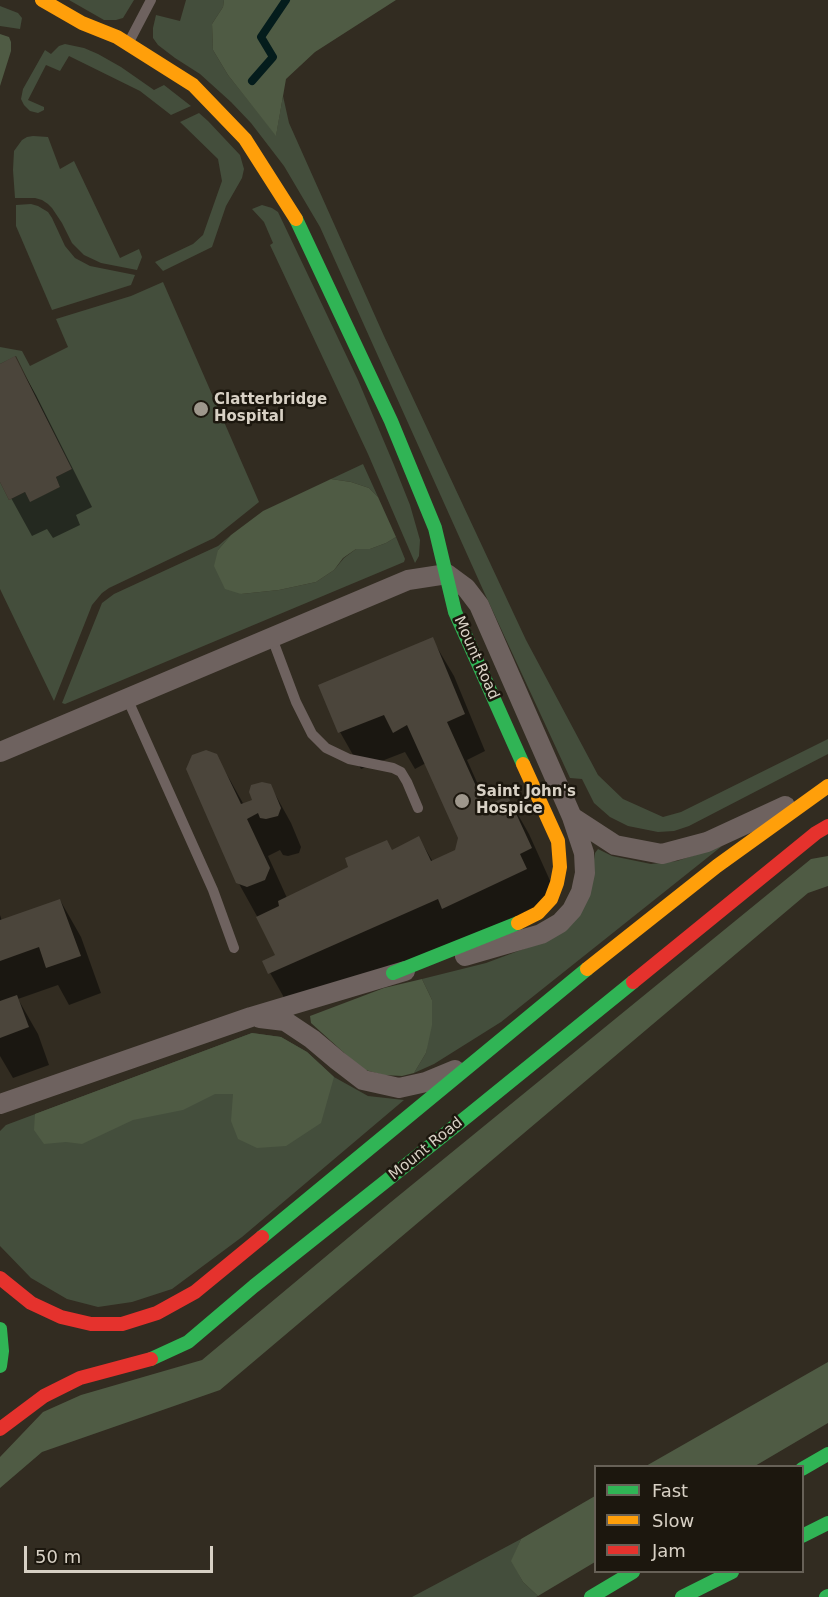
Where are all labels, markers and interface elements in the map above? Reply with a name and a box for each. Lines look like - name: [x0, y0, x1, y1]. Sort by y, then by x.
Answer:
- place label: Clatterbridge Hospital: [214, 391, 327, 426]
- marker: Clatterbridge Hospital: [192, 400, 210, 418]
- street label: Mount Road: [450, 613, 502, 703]
- place label: Saint John's Hospice: [476, 783, 576, 818]
- marker: Saint John's Hospice: [453, 792, 471, 810]
- street label: Mount Road: [386, 1114, 466, 1184]
- legend: [594, 1465, 804, 1573]
- text: Fast: [652, 1480, 688, 1501]
- text: Slow: [652, 1510, 694, 1531]
- scale bar: [27, 1534, 216, 1572]
- text: Jam: [652, 1540, 686, 1561]
- text: 50 m: [35, 1546, 81, 1567]

